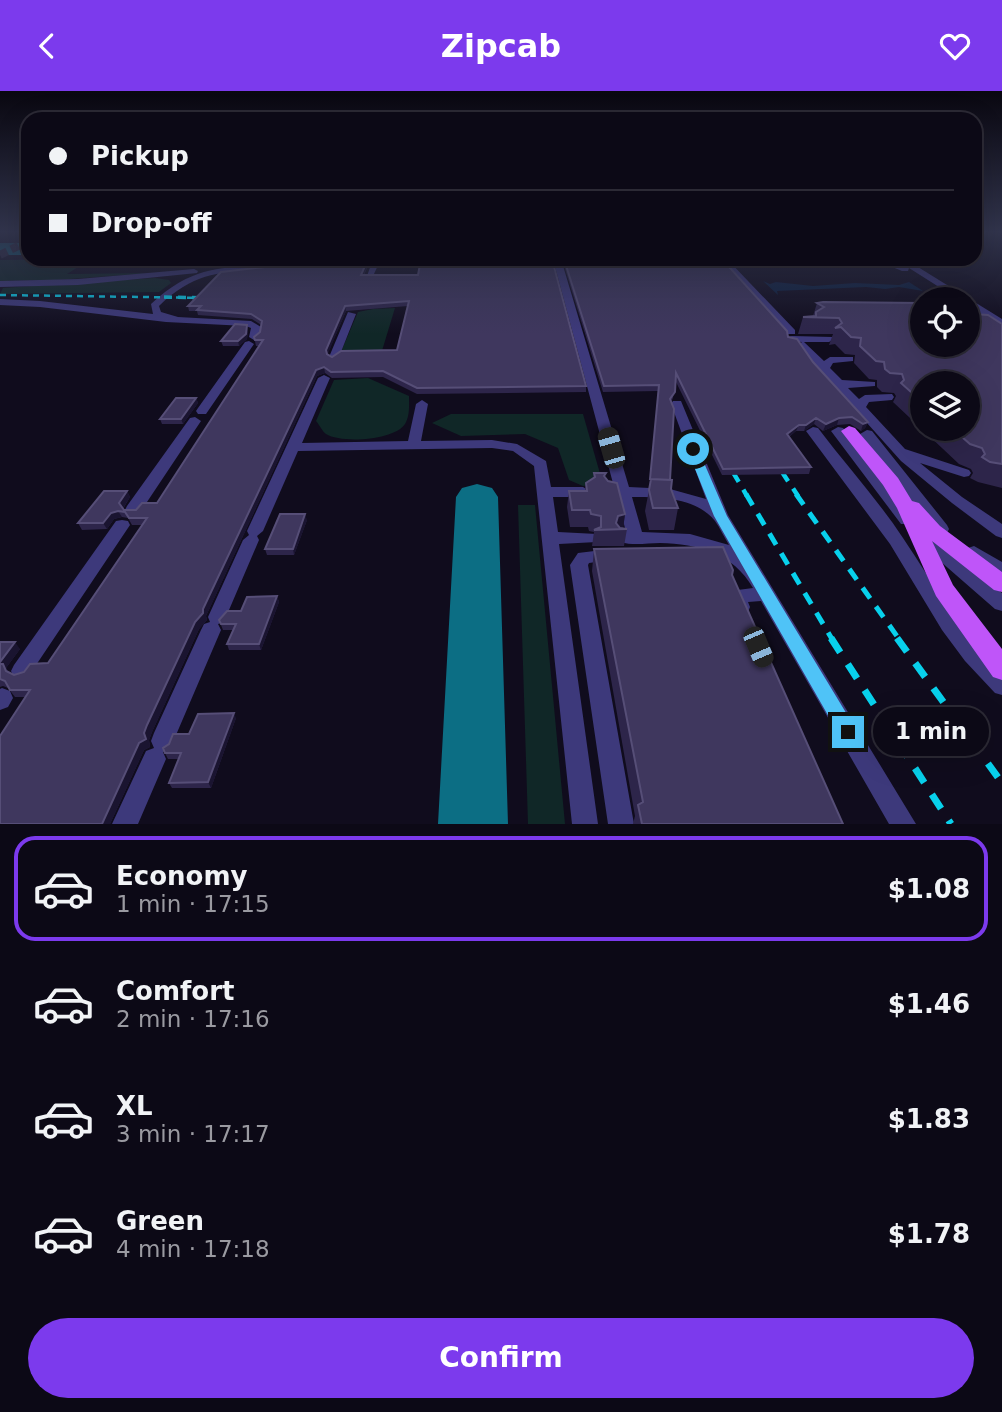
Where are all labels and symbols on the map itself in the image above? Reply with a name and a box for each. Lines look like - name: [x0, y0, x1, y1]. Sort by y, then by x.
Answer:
- car: [596, 425, 627, 471]
- route start: [677, 433, 709, 465]
- car: [741, 624, 776, 670]
- callout: 1 min: [872, 707, 988, 757]
- route end: [832, 716, 864, 748]

